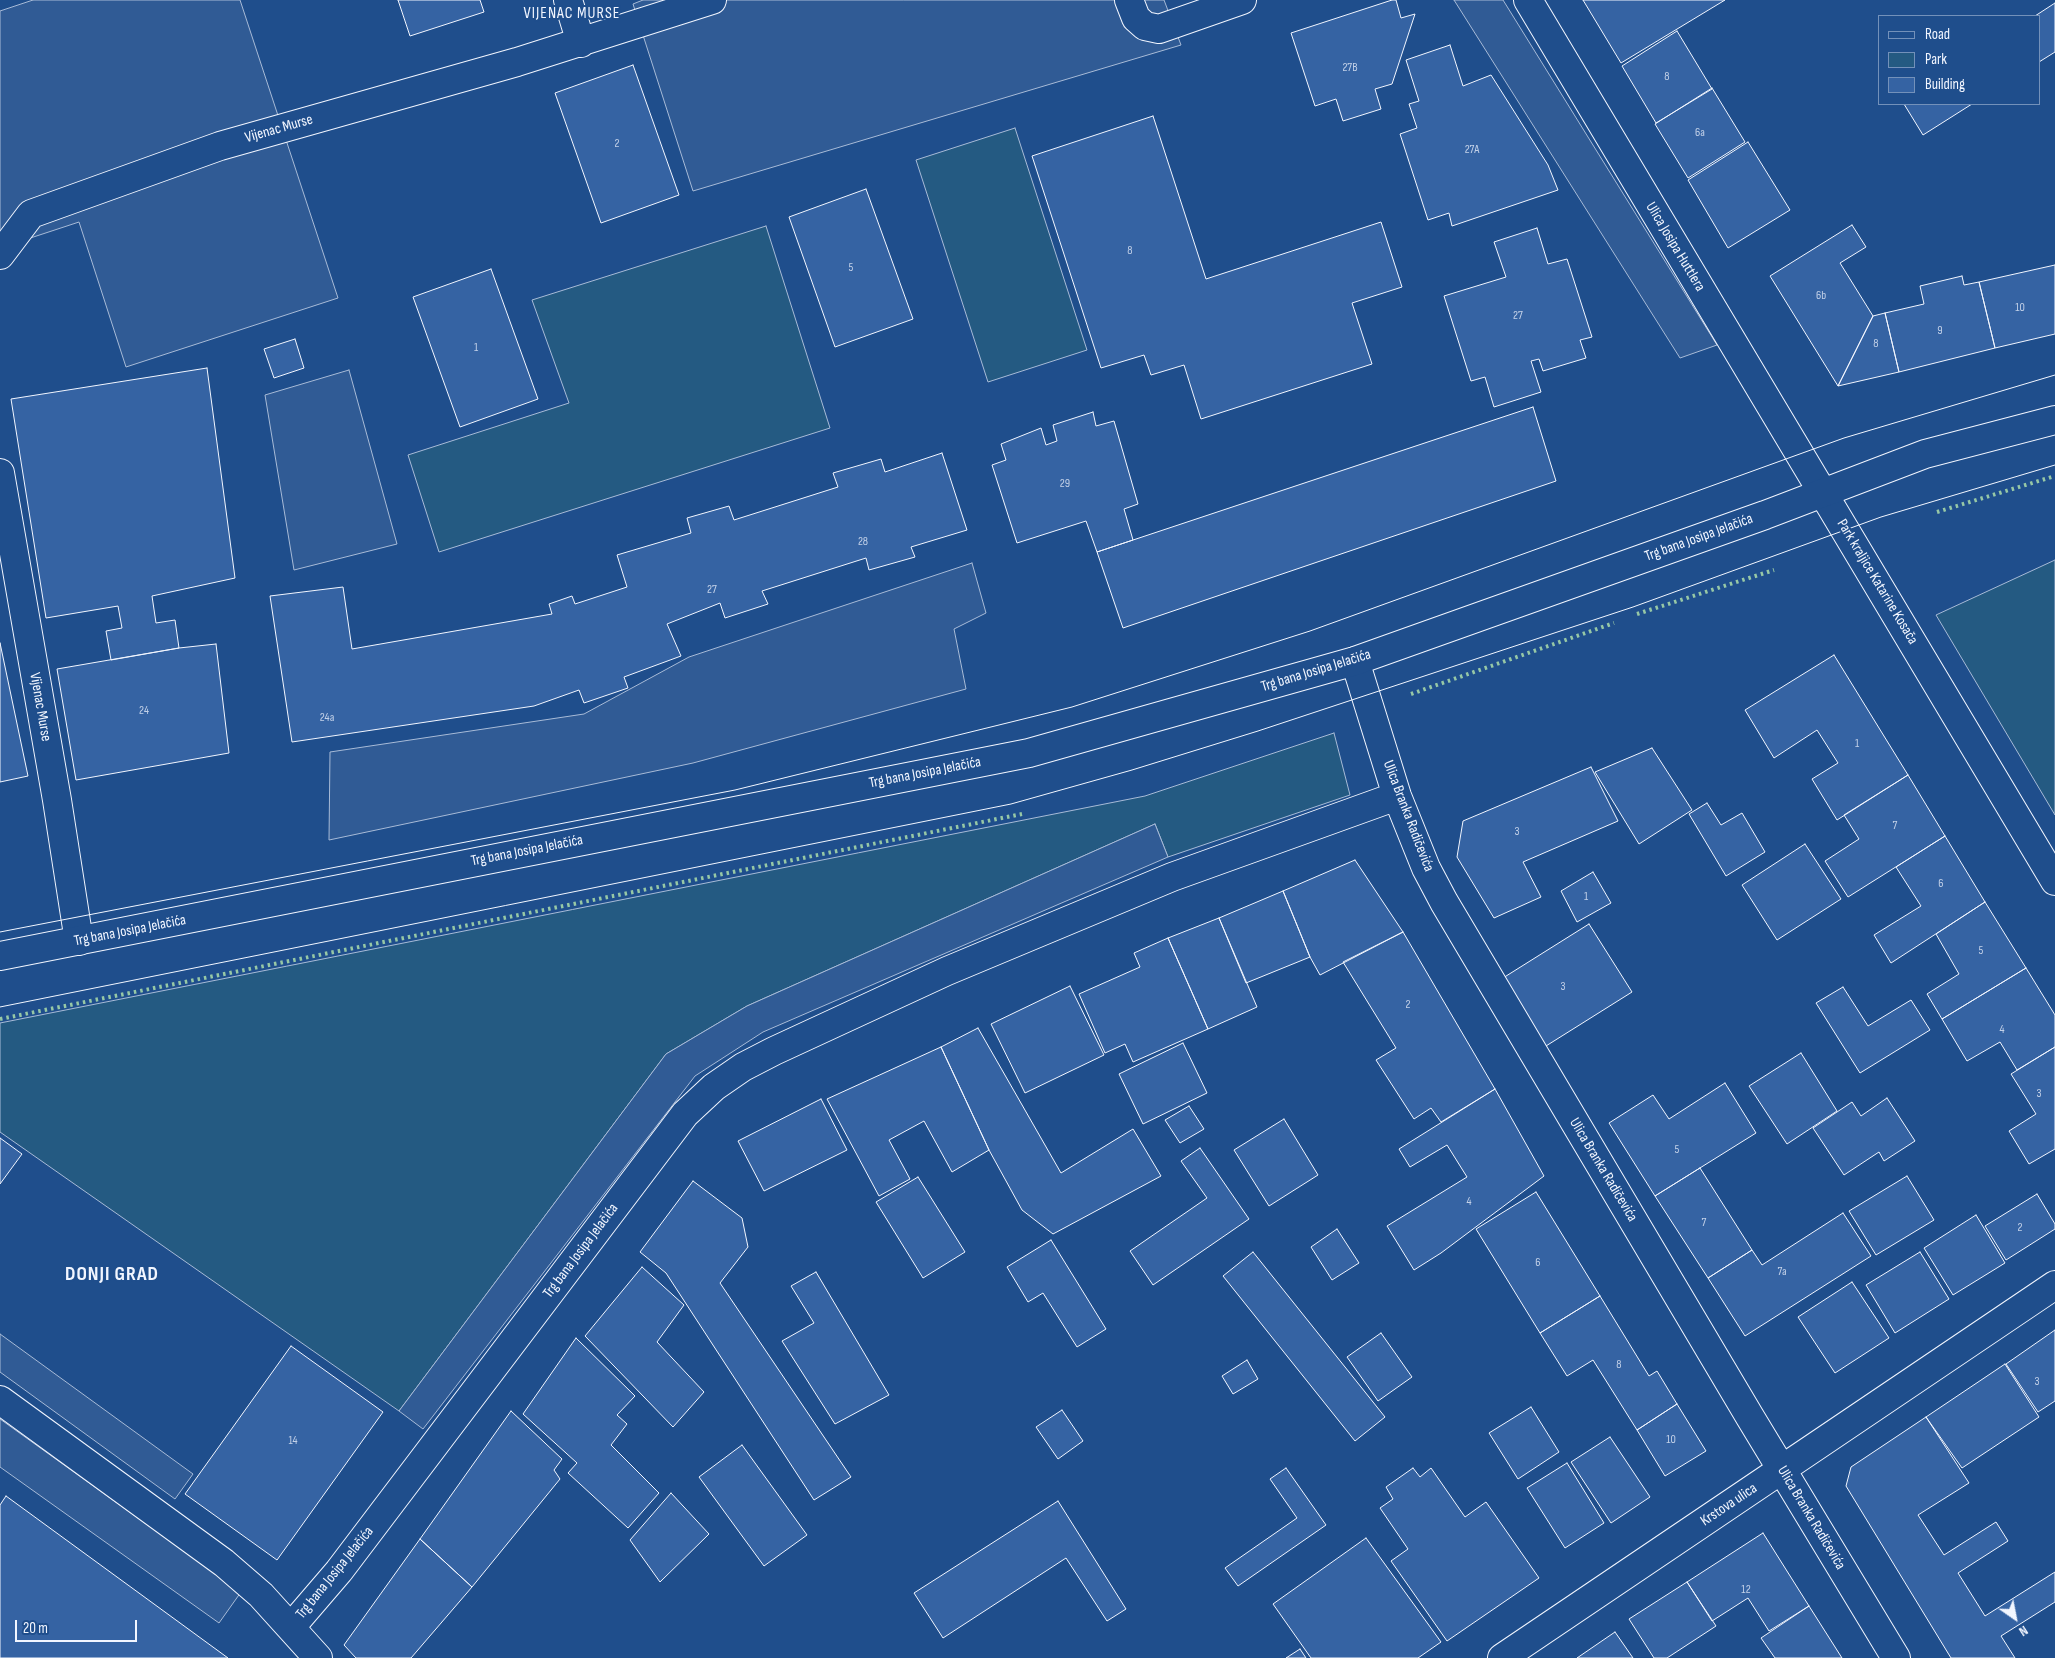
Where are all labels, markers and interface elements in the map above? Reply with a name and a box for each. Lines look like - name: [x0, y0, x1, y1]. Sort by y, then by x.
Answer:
- district label: VIJENAC MURSE: [522, 4, 622, 24]
- legend: [1878, 15, 2040, 105]
- text: Road: [1925, 25, 1950, 44]
- text: Park: [1925, 50, 1947, 69]
- house number: 27B: [1342, 61, 1358, 75]
- house number: 8: [1664, 70, 1670, 84]
- text: Building: [1925, 75, 1965, 94]
- street label: Vijenac Murse: [243, 111, 315, 147]
- house number: 6a: [1695, 126, 1705, 140]
- house number: 2: [615, 137, 619, 151]
- house number: 27A: [1465, 143, 1479, 157]
- street label: Ulica Josipa Huttlera: [1641, 199, 1709, 295]
- house number: 8: [1127, 244, 1133, 258]
- house number: 5: [849, 261, 853, 275]
- house number: 6b: [1816, 289, 1826, 303]
- house number: 10: [2015, 301, 2025, 315]
- house number: 27: [1513, 309, 1523, 323]
- house number: 9: [1937, 324, 1943, 338]
- house number: 8: [1873, 337, 1879, 351]
- house number: 1: [474, 341, 478, 355]
- house number: 29: [1060, 477, 1070, 491]
- street label: Trg bana Josipa Jelačića: [1643, 510, 1755, 566]
- street label: Park kraljice Katarine Kosača: [1832, 516, 1922, 648]
- house number: 28: [858, 535, 868, 549]
- house number: 27: [707, 583, 717, 597]
- street label: Trg bana Josipa Jelačića: [1259, 646, 1373, 696]
- street label: Vijenac Murse: [25, 671, 55, 743]
- house number: 24: [139, 704, 149, 718]
- house number: 24a: [320, 711, 334, 725]
- house number: 1: [1855, 737, 1859, 751]
- street label: Trg bana Josipa Jelačića: [867, 753, 983, 793]
- street label: Ulica Branka Radičevića: [1379, 758, 1437, 874]
- house number: 7: [1893, 819, 1897, 833]
- house number: 3: [1514, 825, 1520, 839]
- street label: Trg bana Josipa Jelačića: [469, 831, 585, 871]
- house number: 6: [1938, 877, 1944, 891]
- house number: 1: [1584, 890, 1588, 904]
- street label: Trg bana Josipa Jelačića: [72, 911, 188, 951]
- house number: 5: [1979, 944, 1983, 958]
- house number: 3: [1560, 980, 1566, 994]
- house number: 2: [1406, 998, 1410, 1012]
- house number: 4: [1999, 1023, 2005, 1037]
- house number: 3: [2036, 1087, 2042, 1101]
- street label: Ulica Branka Radičevića: [1565, 1115, 1641, 1225]
- house number: 5: [1675, 1143, 1679, 1157]
- house number: 4: [1466, 1195, 1472, 1209]
- street label: Trg bana Josipa Jelačića: [540, 1200, 622, 1302]
- house number: 7: [1702, 1216, 1706, 1230]
- house number: 2: [2018, 1221, 2022, 1235]
- house number: 6: [1535, 1256, 1541, 1270]
- district label: DONJI GRAD: [64, 1263, 160, 1287]
- house number: 7a: [1777, 1265, 1787, 1279]
- house number: 8: [1616, 1358, 1622, 1372]
- house number: 3: [2034, 1375, 2040, 1389]
- house number: 10: [1666, 1433, 1676, 1447]
- house number: 14: [288, 1434, 298, 1448]
- street label: Ulica Branka Radičevića: [1773, 1463, 1849, 1573]
- street label: Krstova ulica: [1697, 1480, 1761, 1530]
- street label: Trg bana Josipa Jelačića: [292, 1523, 378, 1623]
- house number: 12: [1741, 1583, 1751, 1597]
- north arrow: [1990, 1593, 2040, 1643]
- scale bar: [18, 1610, 140, 1642]
- text: 20 m: [23, 1619, 48, 1638]
- text: N: [2016, 1622, 2031, 1640]

